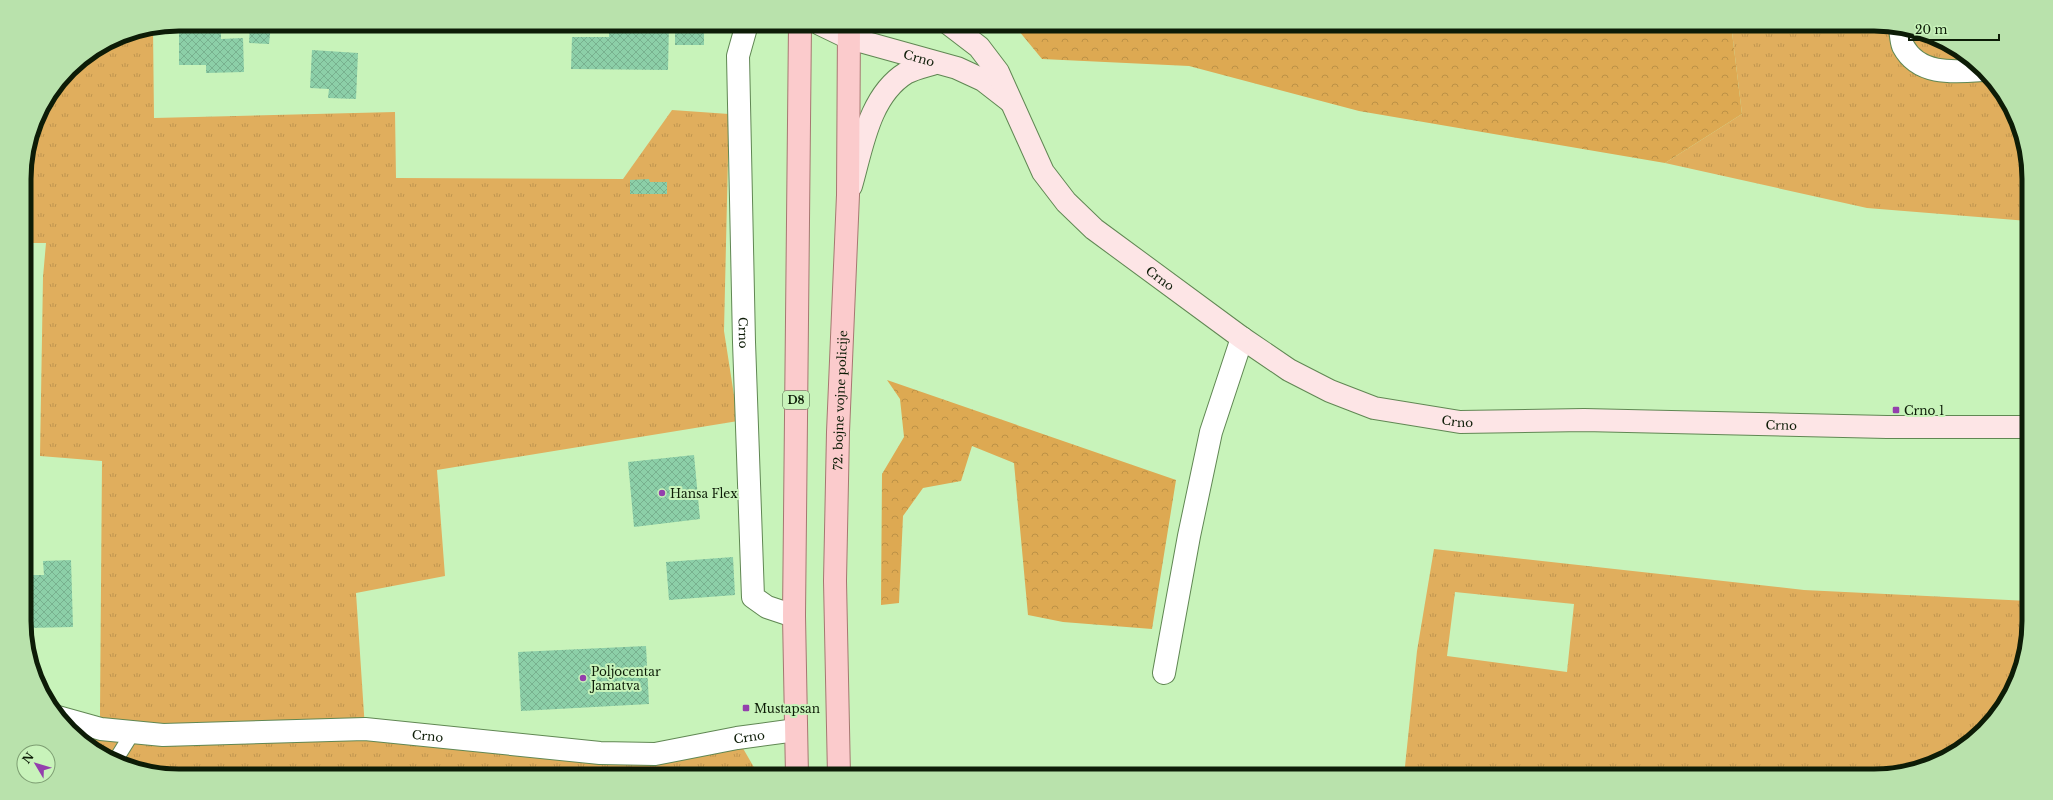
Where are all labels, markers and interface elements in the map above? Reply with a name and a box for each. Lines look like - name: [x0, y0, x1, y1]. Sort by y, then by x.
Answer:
- scale bar: [1909, 16, 1999, 42]
- text: 20 m: [1915, 22, 1947, 37]
- street label: Crno: [902, 46, 936, 69]
- street label: Crno: [1143, 263, 1178, 293]
- street label: Crno: [736, 317, 752, 349]
- street label: 72. bojne vojne policije: [830, 330, 850, 470]
- road number: D8: [783, 391, 809, 409]
- place label: Crno 1: [1904, 403, 1944, 418]
- marker: Crno 1: [1891, 405, 1901, 415]
- street label: Crno: [1441, 412, 1473, 430]
- street label: Crno: [1765, 417, 1797, 432]
- place label: Hansa Flex: [670, 486, 738, 501]
- marker: Hansa Flex: [657, 488, 667, 498]
- place label: Poljocentar Jamatva: [589, 664, 661, 693]
- marker: Poljocentar Jamatva: [578, 673, 588, 683]
- place label: Mustapsan: [754, 701, 820, 716]
- marker: Mustapsan: [741, 703, 751, 713]
- street label: Crno: [411, 726, 444, 744]
- street label: Crno: [732, 727, 766, 746]
- north arrow: [16, 744, 56, 784]
- text: N: [19, 749, 37, 766]

